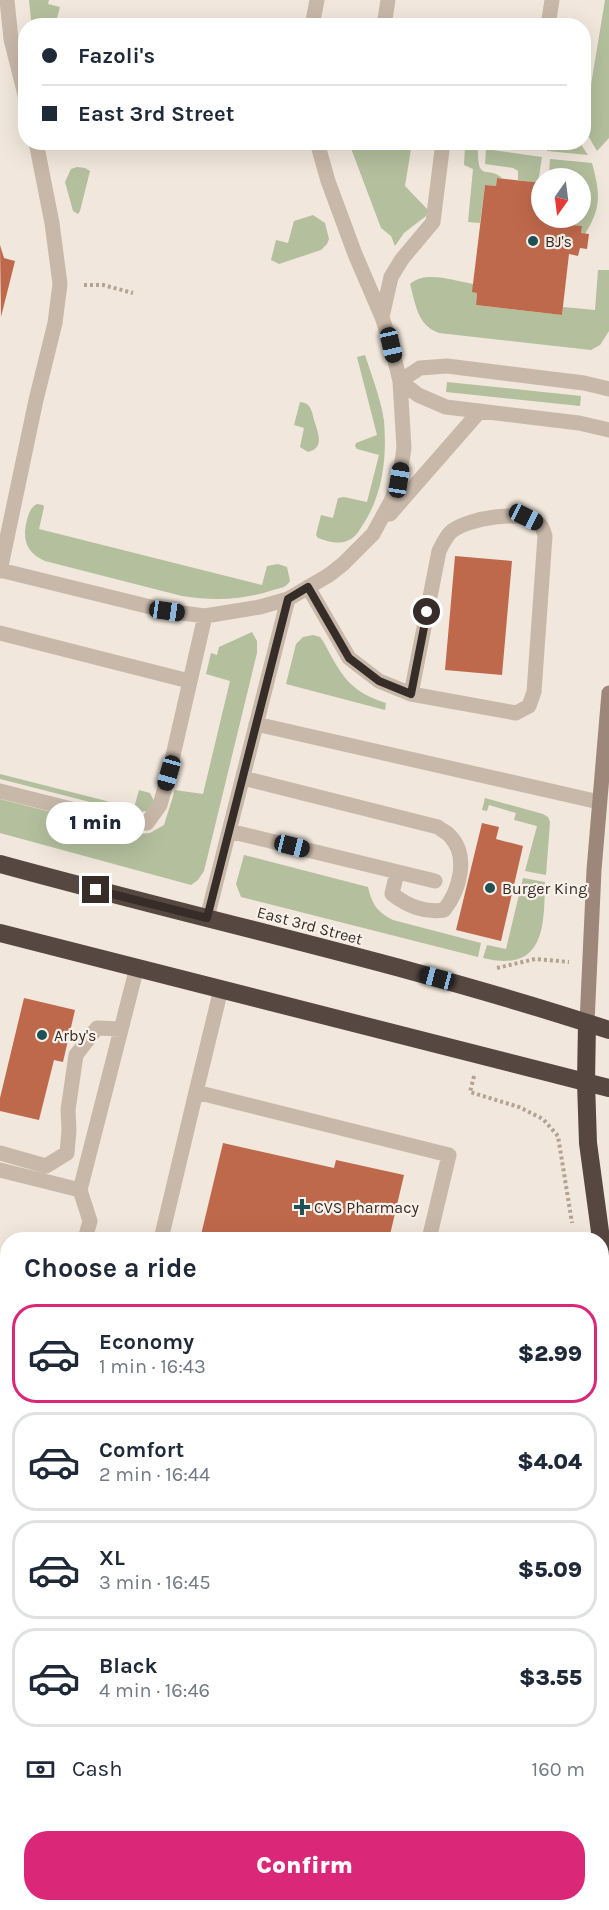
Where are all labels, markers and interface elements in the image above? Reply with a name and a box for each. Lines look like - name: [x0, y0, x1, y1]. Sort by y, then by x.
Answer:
- text: Fazoli's: [78, 43, 155, 69]
- text: East 3rd Street: [78, 101, 234, 127]
- north arrow: [531, 168, 591, 228]
- map controls: [531, 168, 591, 228]
- place label: BJ's: [545, 232, 572, 251]
- marker: BJ's: [526, 234, 540, 248]
- car: [378, 325, 404, 365]
- car: [387, 461, 411, 499]
- car: [506, 501, 546, 533]
- route start: [413, 598, 440, 625]
- car: [148, 600, 186, 622]
- car: [155, 753, 183, 793]
- callout: 1 min: [46, 803, 146, 845]
- text: 1 min: [69, 811, 122, 834]
- car: [272, 833, 312, 859]
- route end: [82, 876, 109, 903]
- place label: Burger King: [502, 879, 587, 898]
- marker: Burger King: [483, 881, 497, 895]
- street label: East 3rd Street: [255, 902, 365, 949]
- car: [417, 965, 457, 991]
- place label: Arby's: [54, 1026, 96, 1045]
- marker: Arby's: [35, 1028, 49, 1042]
- place label: CVS Pharmacy: [314, 1198, 419, 1217]
- marker: CVS Pharmacy: [295, 1200, 309, 1214]
- text: Choose a ride: [24, 1252, 197, 1284]
- icon: car: [27, 1327, 81, 1381]
- text: Economy: [99, 1329, 194, 1355]
- text: $2.99: [518, 1341, 582, 1367]
- text: 1 min · 16:43: [99, 1355, 206, 1378]
- icon: car: [27, 1435, 81, 1489]
- text: Comfort: [99, 1437, 184, 1463]
- text: $4.04: [517, 1449, 582, 1475]
- text: 2 min · 16:44: [99, 1463, 210, 1486]
- icon: car: [27, 1543, 81, 1597]
- text: XL: [99, 1545, 125, 1571]
- text: $5.09: [518, 1557, 582, 1583]
- text: 3 min · 16:45: [99, 1571, 211, 1594]
- icon: car: [27, 1651, 81, 1705]
- text: Black: [99, 1653, 158, 1679]
- text: $3.55: [519, 1665, 582, 1691]
- text: 4 min · 16:46: [99, 1679, 210, 1702]
- icon: cash: [24, 1753, 57, 1786]
- text: Cash: [72, 1756, 122, 1782]
- text: 160 m: [532, 1758, 585, 1781]
- button: Confirm: [24, 1831, 585, 1900]

